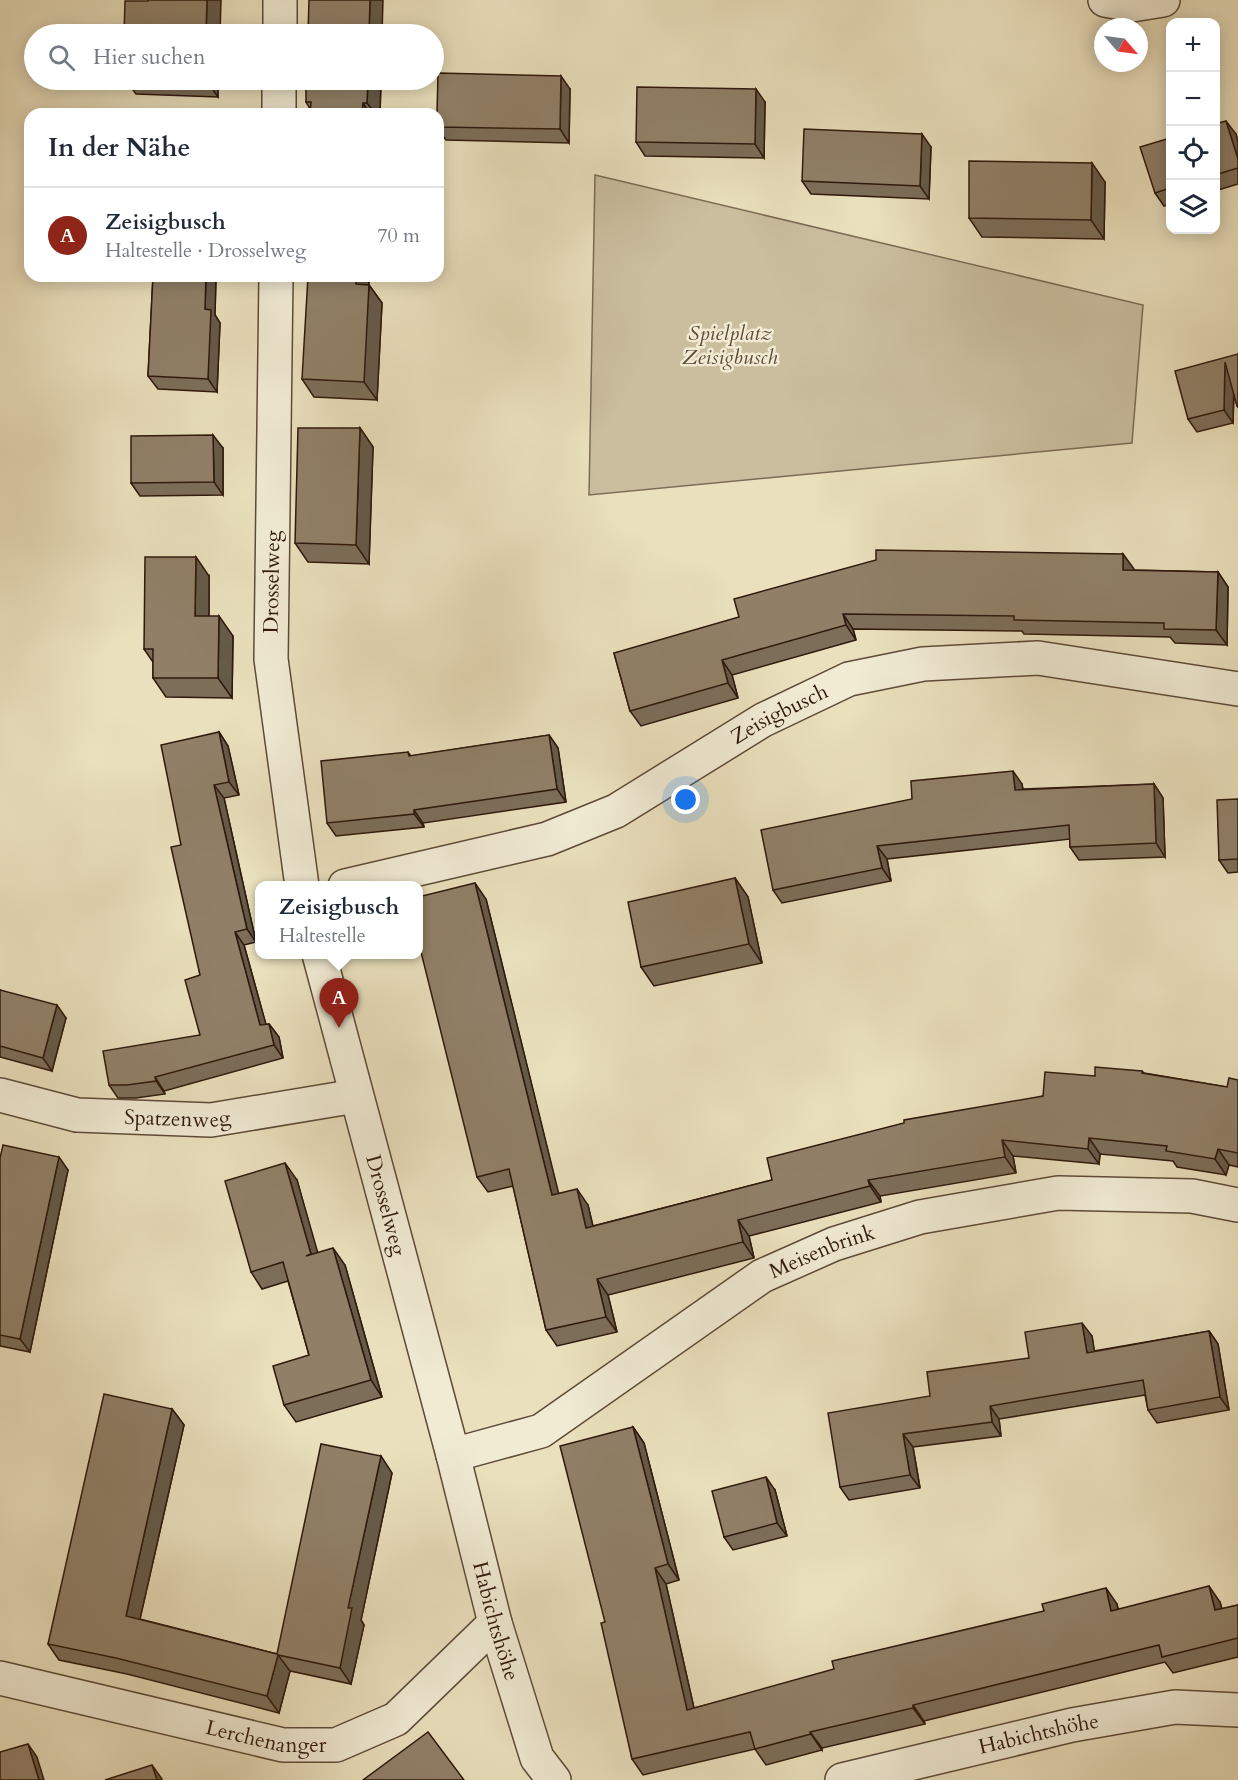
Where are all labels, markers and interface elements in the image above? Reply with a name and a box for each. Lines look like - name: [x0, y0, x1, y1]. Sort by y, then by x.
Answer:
- north arrow: [1094, 18, 1148, 72]
- map controls: [1166, 18, 1220, 234]
- button: +: [1166, 18, 1220, 72]
- search box: [24, 24, 444, 90]
- icon: search: [45, 41, 78, 74]
- text: Hier suchen: [93, 42, 206, 72]
- button: −: [1166, 72, 1220, 126]
- button: locate: [1166, 126, 1220, 180]
- text: In der Nähe: [48, 130, 190, 165]
- button: layers: [1166, 180, 1220, 234]
- text: Zeisigbusch: [105, 207, 226, 237]
- text: A: [60, 222, 75, 249]
- text: 70 m: [377, 222, 420, 249]
- text: Haltestelle · Drosselweg: [105, 237, 306, 264]
- park label: Spielplatz Zeisigbusch: [682, 319, 778, 372]
- street label: Drosselweg: [257, 530, 287, 634]
- street label: Zeisigbusch: [725, 676, 833, 751]
- your location: [671, 785, 700, 814]
- popup: [255, 881, 423, 959]
- text: Zeisigbusch: [279, 892, 399, 922]
- text: Haltestelle: [279, 922, 366, 949]
- pin: A: [320, 978, 358, 1028]
- street label: Spatzenweg: [124, 1102, 233, 1135]
- street label: Drosselweg: [359, 1152, 414, 1259]
- street label: Meisenbrink: [764, 1217, 879, 1286]
- street label: Habichtshöhe: [466, 1558, 527, 1684]
- street label: Habichtshöhe: [975, 1706, 1101, 1761]
- street label: Lerchenanger: [203, 1713, 327, 1760]

